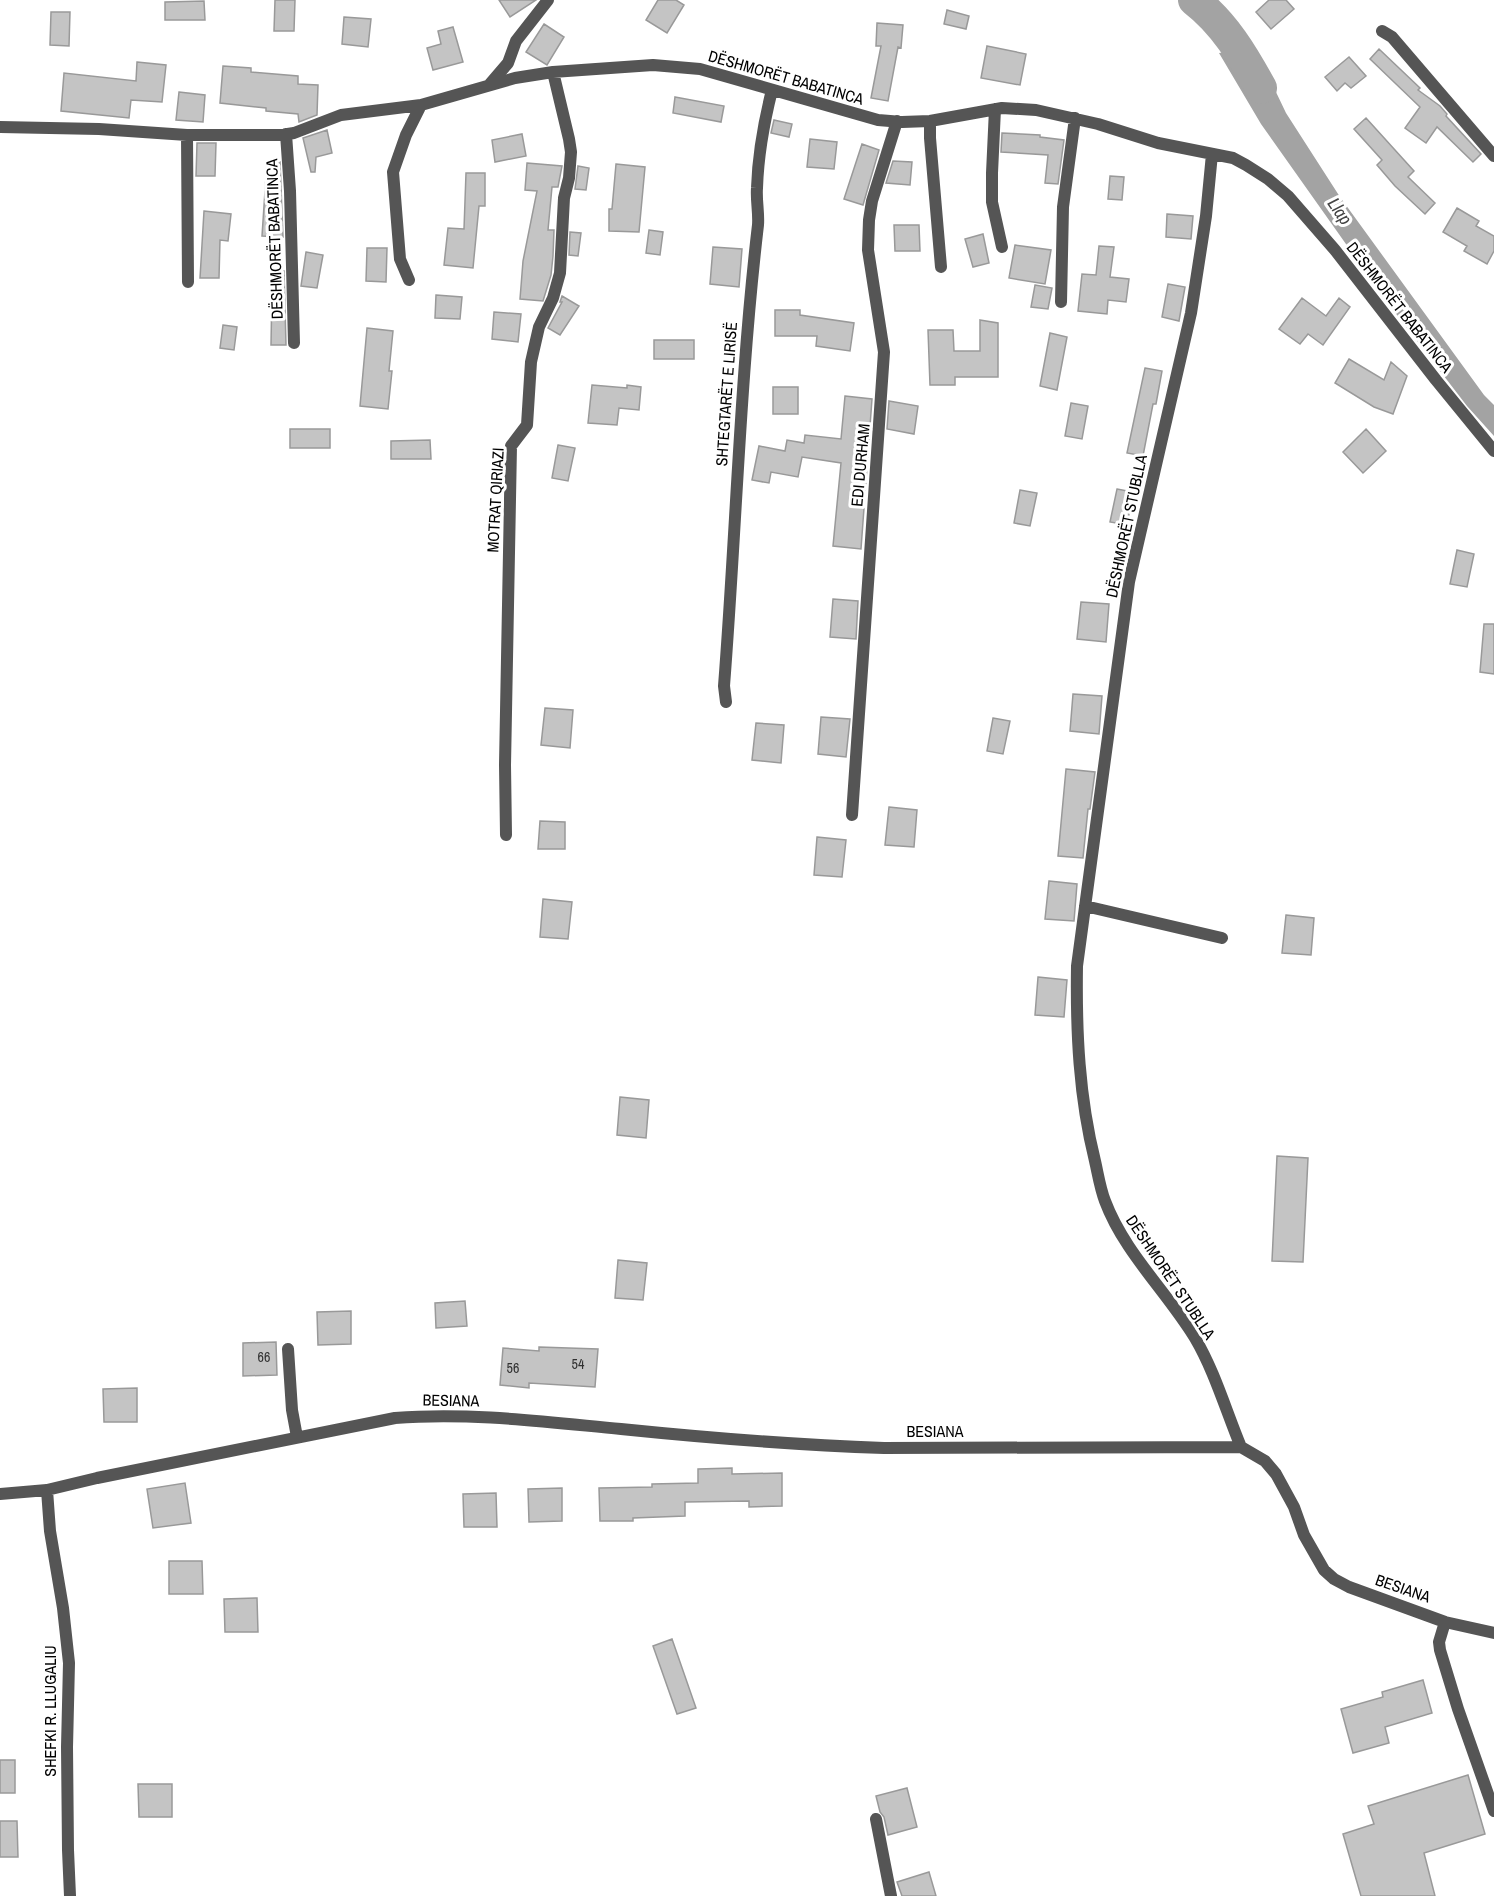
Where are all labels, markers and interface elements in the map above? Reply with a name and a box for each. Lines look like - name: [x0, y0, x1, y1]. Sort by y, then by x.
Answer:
- street label: DËSHMORËT BABATINCA: [706, 44, 866, 110]
- street label: DËSHMORËT BABATINCA: [260, 158, 288, 320]
- water label: Llap: [1322, 192, 1358, 230]
- street label: DËSHMORËT BABATINCA: [1342, 237, 1458, 377]
- street label: SHTEGTARËT E LIRISË: [710, 321, 742, 467]
- street label: EDI DURHAM: [845, 423, 875, 507]
- street label: MOTRAT QIRIAZI: [481, 447, 509, 553]
- street label: DËSHMORËT STUBLLA: [1100, 452, 1152, 599]
- street label: DËSHMORËT STUBLLA: [1121, 1210, 1221, 1344]
- house number: 66: [258, 1348, 270, 1366]
- house number: 54: [572, 1355, 585, 1373]
- house number: 56: [507, 1359, 519, 1377]
- street label: BESIANA: [422, 1389, 480, 1411]
- street label: BESIANA: [907, 1420, 964, 1442]
- street label: BESIANA: [1373, 1568, 1434, 1608]
- street label: SHEFKI R. LLUGALIU: [39, 1645, 61, 1777]

